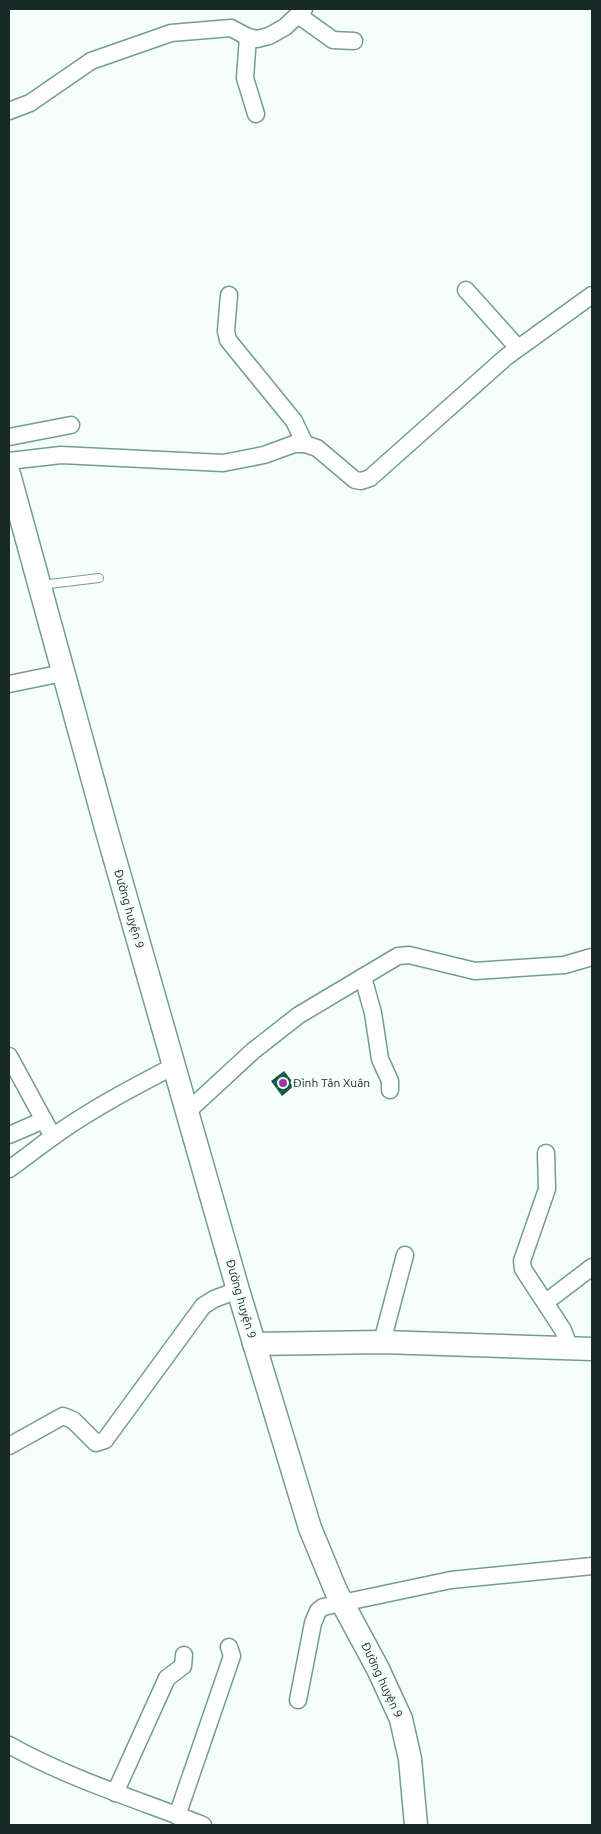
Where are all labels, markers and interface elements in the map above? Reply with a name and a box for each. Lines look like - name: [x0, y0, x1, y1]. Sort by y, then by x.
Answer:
- street label: Đường huyện 9: [111, 868, 147, 950]
- place label: Đình Tân Xuân: [293, 1076, 370, 1089]
- marker: Đình Tân Xuân: [277, 1077, 289, 1089]
- street label: Đường huyện 9: [223, 1258, 259, 1340]
- street label: Đường huyện 9: [358, 1640, 406, 1720]

